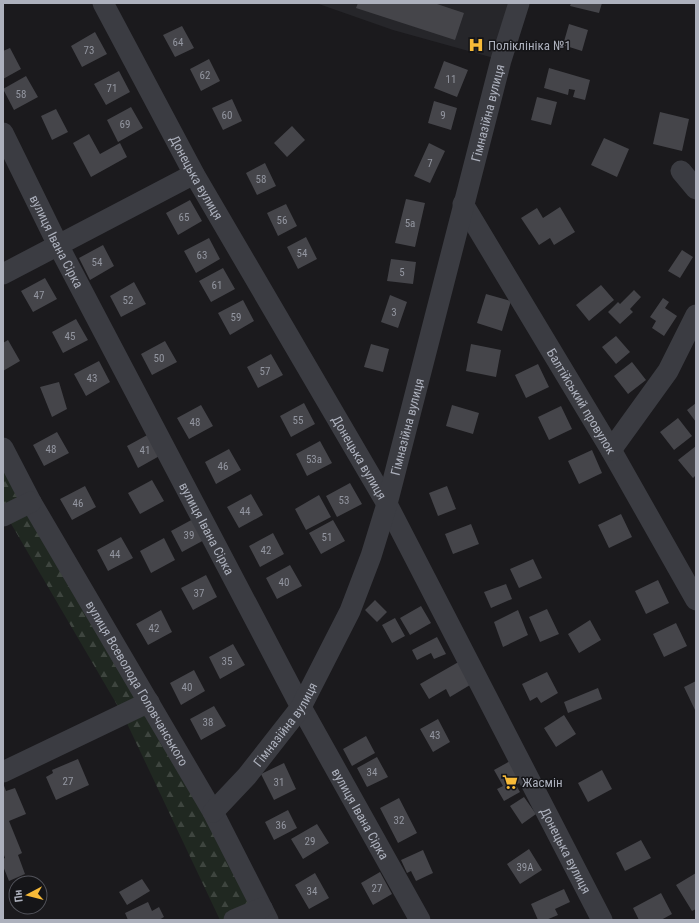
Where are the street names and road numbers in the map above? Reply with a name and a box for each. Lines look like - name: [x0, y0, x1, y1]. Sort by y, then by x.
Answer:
- street label: Гімназійна вулиця: [468, 63, 508, 163]
- street label: Донецька вулиця: [167, 133, 226, 223]
- street label: вулиця Івана Сірка: [27, 193, 86, 291]
- street label: Балтійський провулок: [544, 346, 619, 457]
- street label: Гімназійна вулиця: [388, 377, 427, 477]
- street label: Донецька вулиця: [329, 413, 390, 502]
- street label: вулиця Івана Сірка: [176, 480, 237, 577]
- street label: вулиця Всеволода Головчанського: [83, 598, 191, 769]
- street label: Гімназійна вулиця: [250, 680, 320, 770]
- street label: вулиця Івана Сірка: [329, 766, 392, 862]
- street label: Донецька вулиця: [537, 805, 594, 896]

